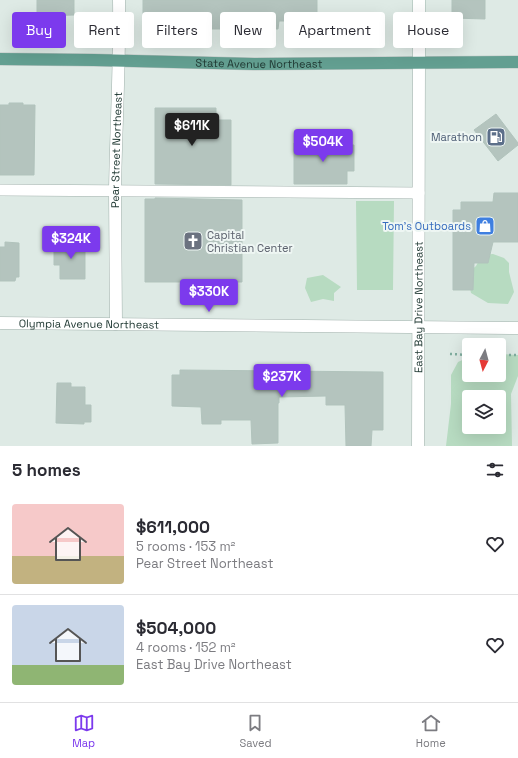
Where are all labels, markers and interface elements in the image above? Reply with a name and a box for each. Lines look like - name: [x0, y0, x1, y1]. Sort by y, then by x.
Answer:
- chip: Buy: [12, 12, 66, 48]
- chip: Rent: [74, 12, 134, 48]
- chip: Filters: [142, 12, 212, 48]
- chip: New: [220, 12, 276, 48]
- chip: Apartment: [284, 12, 385, 48]
- chip: House: [393, 12, 463, 48]
- street label: State Avenue Northeast: [195, 56, 323, 71]
- street label: Pear Street Northeast: [108, 92, 125, 208]
- pin: $611K: [164, 113, 220, 147]
- text: $611K: [174, 117, 210, 134]
- fuel station icon: Marathon: [485, 126, 507, 148]
- pin: $504K: [295, 129, 351, 163]
- place label: Marathon: [431, 130, 482, 144]
- text: $504K: [303, 133, 343, 150]
- shop icon: Tom's Outboards: [474, 215, 496, 237]
- place label: Tom's Outboards: [382, 219, 471, 233]
- pin: $324K: [43, 226, 99, 260]
- place label: Capital Christian Center: [207, 228, 293, 255]
- text: $324K: [51, 230, 91, 247]
- church icon: Capital Christian Center: [182, 230, 204, 252]
- street label: East Bay Drive Northeast: [411, 241, 426, 373]
- pin: $330K: [181, 279, 237, 313]
- text: $330K: [189, 283, 229, 300]
- street label: Olympia Avenue Northeast: [19, 316, 159, 332]
- north arrow: [462, 338, 506, 382]
- map controls: [462, 338, 506, 434]
- pin: $237K: [254, 364, 310, 398]
- text: $237K: [263, 368, 301, 385]
- button: layers: [462, 390, 506, 434]
- text: 5 homes: [12, 459, 81, 481]
- icon: filters: [484, 459, 506, 481]
- text: $611,000: [136, 516, 210, 538]
- icon: home: [44, 520, 92, 568]
- icon: heart: [484, 533, 506, 555]
- text: 5 rooms · 153 m²: [136, 538, 235, 555]
- text: Pear Street Northeast: [136, 555, 273, 572]
- text: $504,000: [136, 617, 216, 639]
- icon: home: [44, 621, 92, 669]
- icon: heart: [484, 634, 506, 656]
- text: 4 rooms · 152 m²: [136, 639, 236, 656]
- text: East Bay Drive Northeast: [136, 656, 292, 673]
- tab: Map: [72, 712, 95, 750]
- tab: Saved: [239, 712, 272, 750]
- tab: Home: [416, 712, 446, 750]

